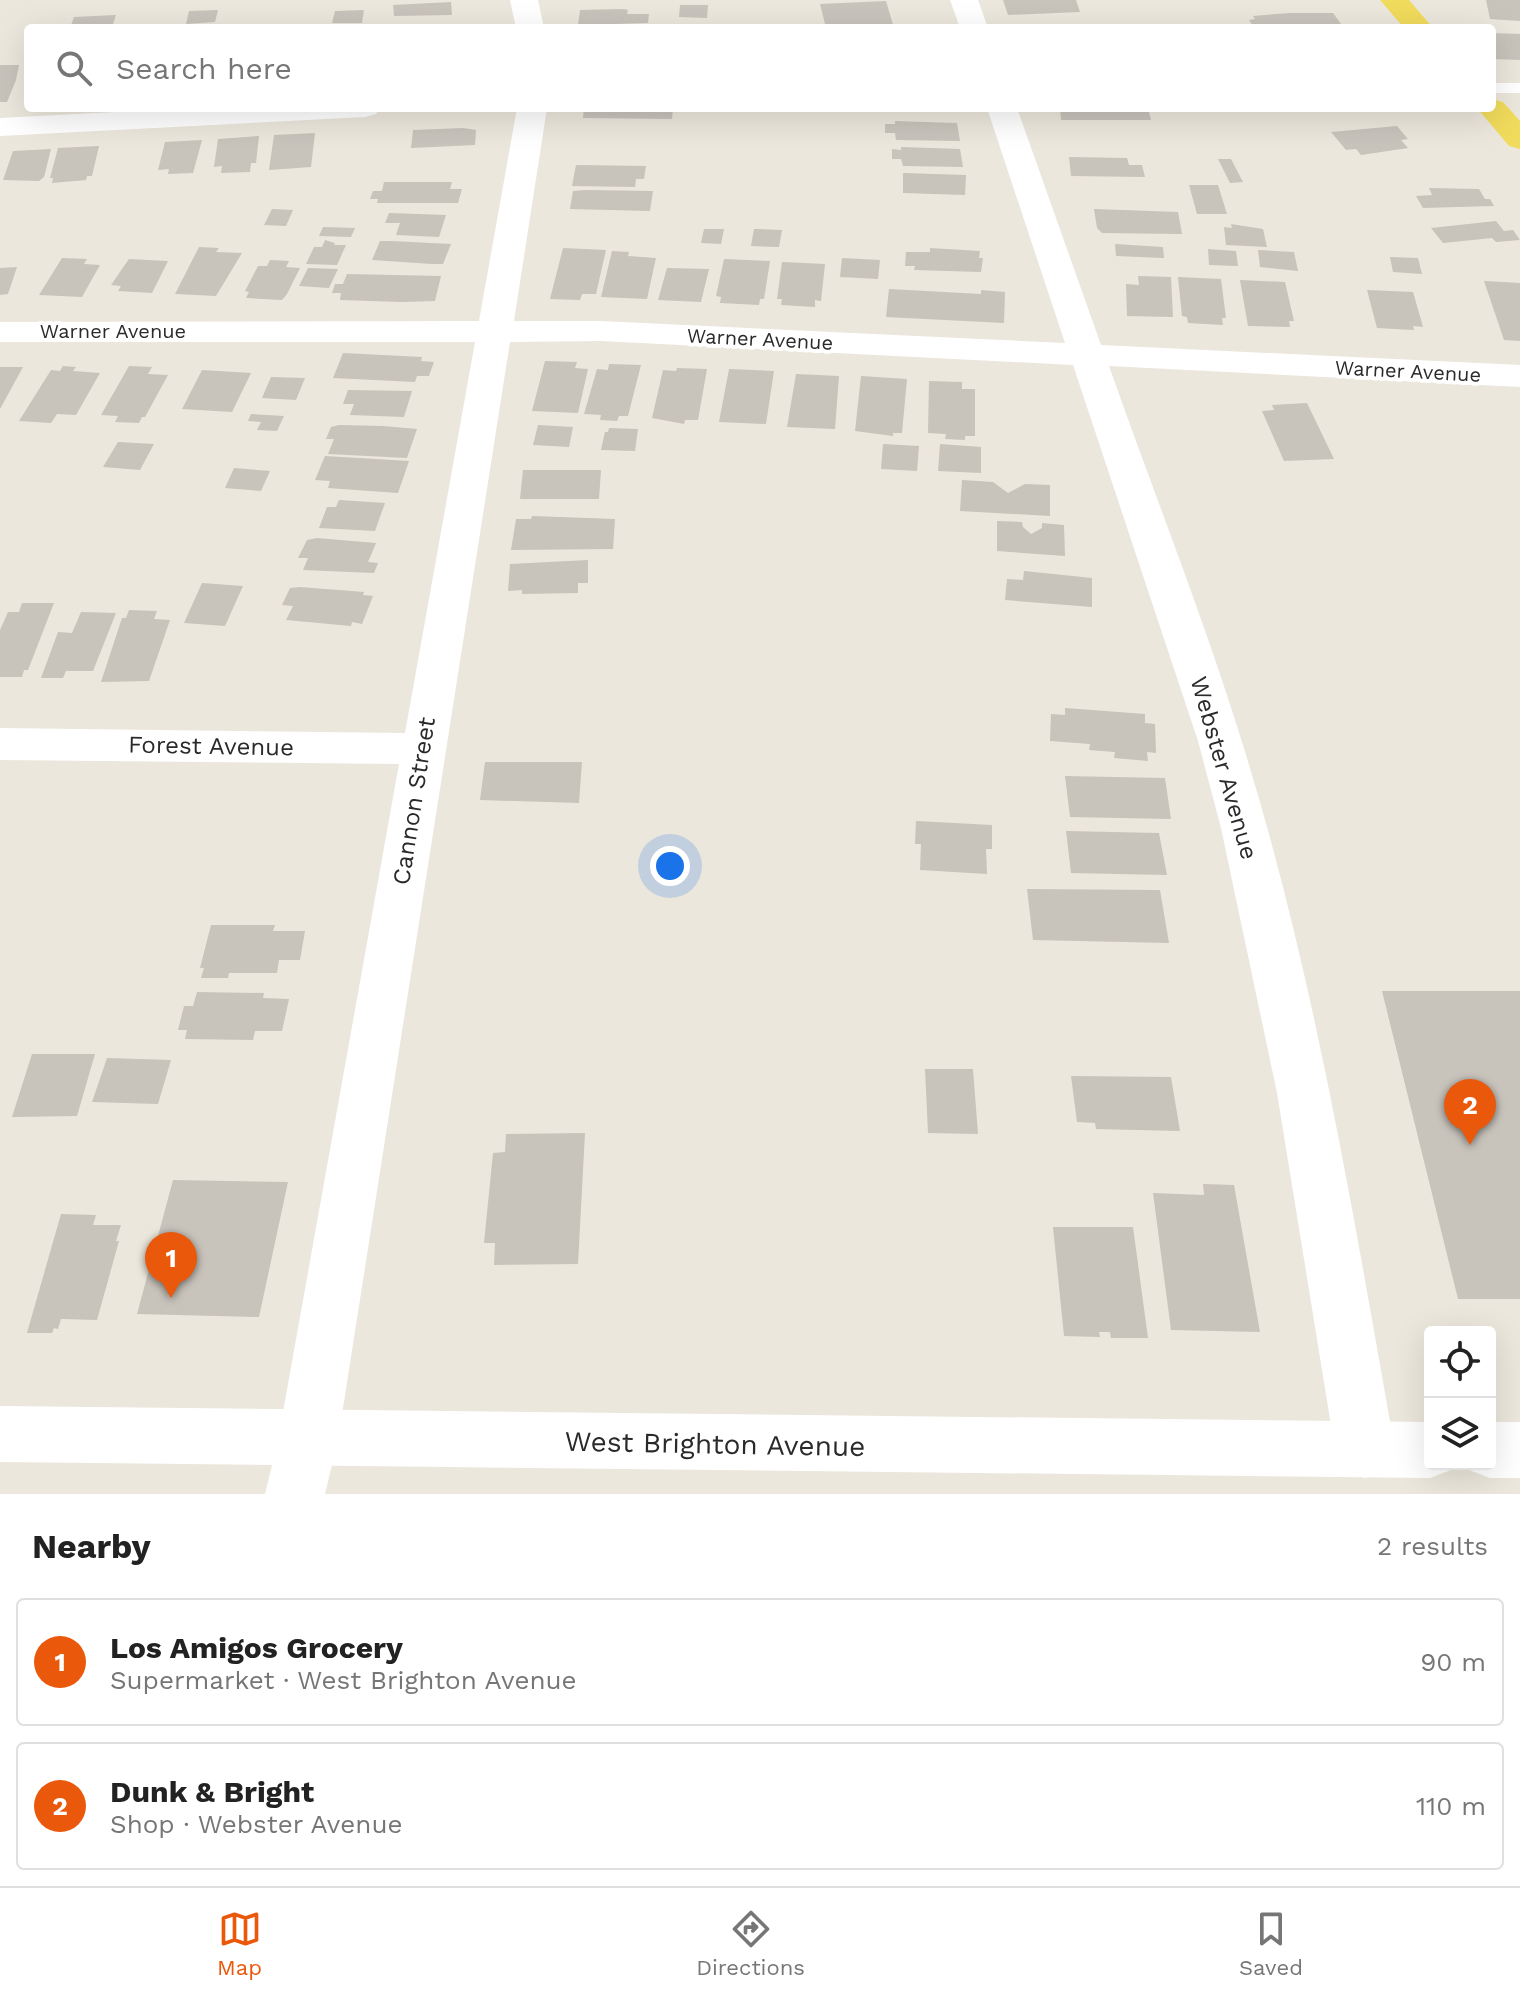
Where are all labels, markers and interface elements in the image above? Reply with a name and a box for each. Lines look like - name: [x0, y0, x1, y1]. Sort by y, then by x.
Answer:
- search box: [24, 24, 1496, 112]
- icon: search: [52, 46, 96, 90]
- text: Search here: [116, 51, 292, 86]
- street label: Warner Avenue: [40, 319, 186, 343]
- street label: Warner Avenue: [686, 323, 834, 355]
- street label: Warner Avenue: [1334, 355, 1482, 387]
- street label: Webster Avenue: [1184, 673, 1264, 863]
- street label: Cannon Street: [387, 715, 441, 887]
- street label: Forest Avenue: [128, 731, 294, 761]
- your location: [650, 846, 690, 886]
- pin: 2: [1444, 1079, 1496, 1145]
- pin: 1: [145, 1232, 197, 1298]
- map controls: [1424, 1326, 1496, 1470]
- button: locate: [1424, 1326, 1496, 1398]
- button: layers: [1424, 1398, 1496, 1470]
- street label: West Brighton Avenue: [564, 1425, 866, 1463]
- text: Nearby: [32, 1526, 151, 1566]
- text: 2 results: [1377, 1531, 1488, 1561]
- text: Los Amigos Grocery: [110, 1630, 403, 1665]
- text: 1: [54, 1647, 66, 1677]
- text: 90 m: [1420, 1647, 1486, 1677]
- text: Supermarket · West Brighton Avenue: [110, 1665, 577, 1695]
- text: Dunk & Bright: [110, 1774, 314, 1809]
- text: 2: [52, 1791, 68, 1821]
- text: 110 m: [1416, 1791, 1486, 1821]
- text: Shop · Webster Avenue: [110, 1809, 402, 1839]
- tab: Map: [217, 1907, 262, 1980]
- tab: Directions: [696, 1907, 805, 1980]
- tab: Saved: [1239, 1907, 1303, 1980]

